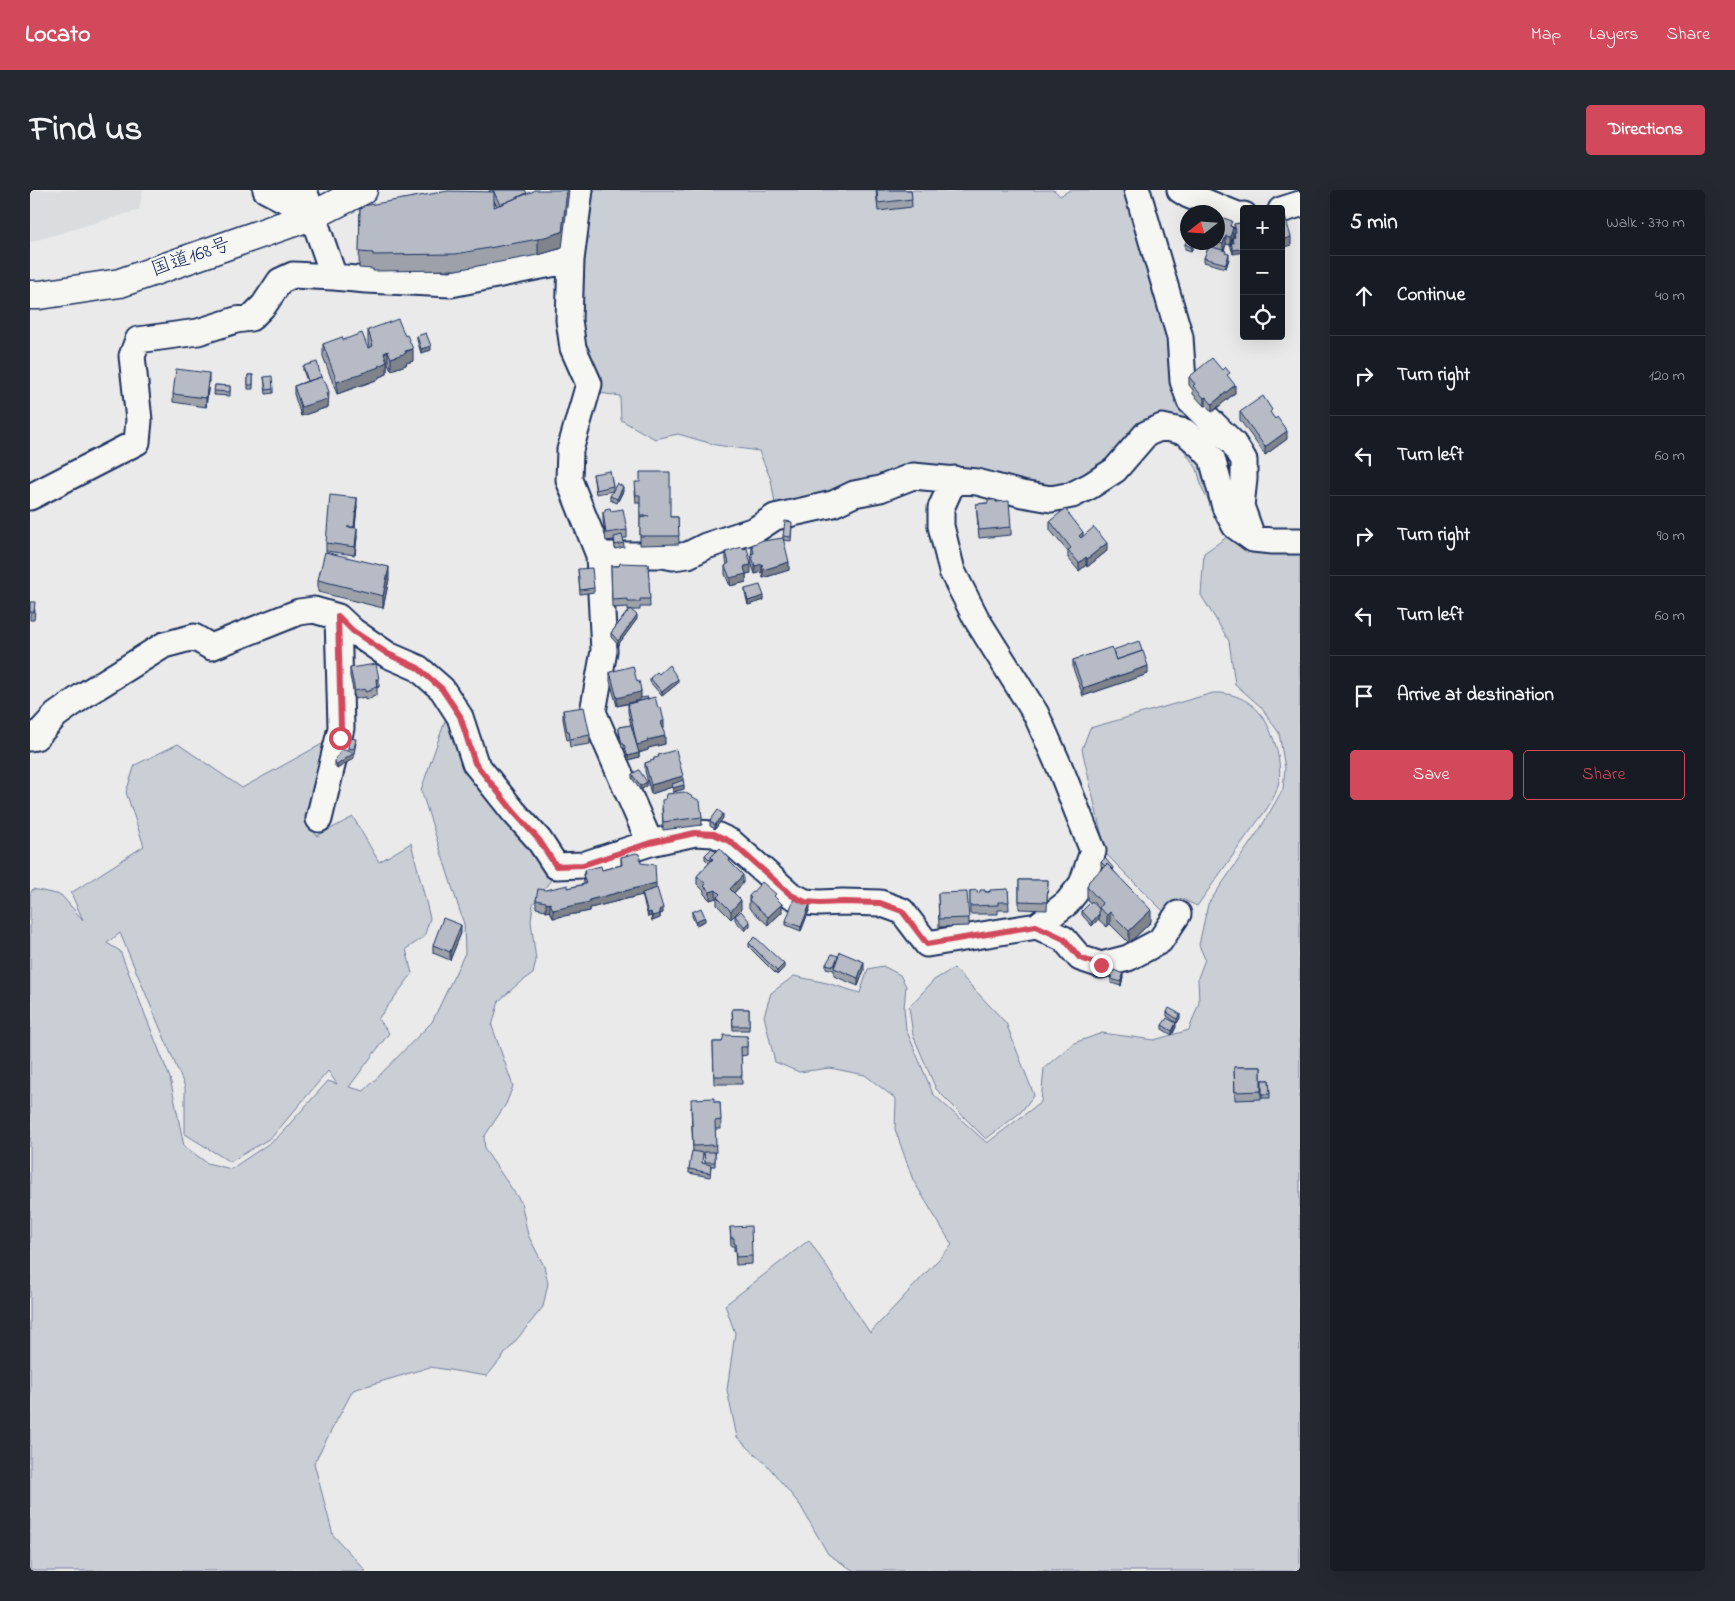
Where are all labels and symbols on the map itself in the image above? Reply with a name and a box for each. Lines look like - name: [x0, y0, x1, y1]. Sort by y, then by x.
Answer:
- north arrow: [1180, 205, 1225, 250]
- street label: 国道168号: [147, 231, 235, 285]
- route start: [329, 727, 352, 750]
- route end: [1090, 954, 1113, 977]

